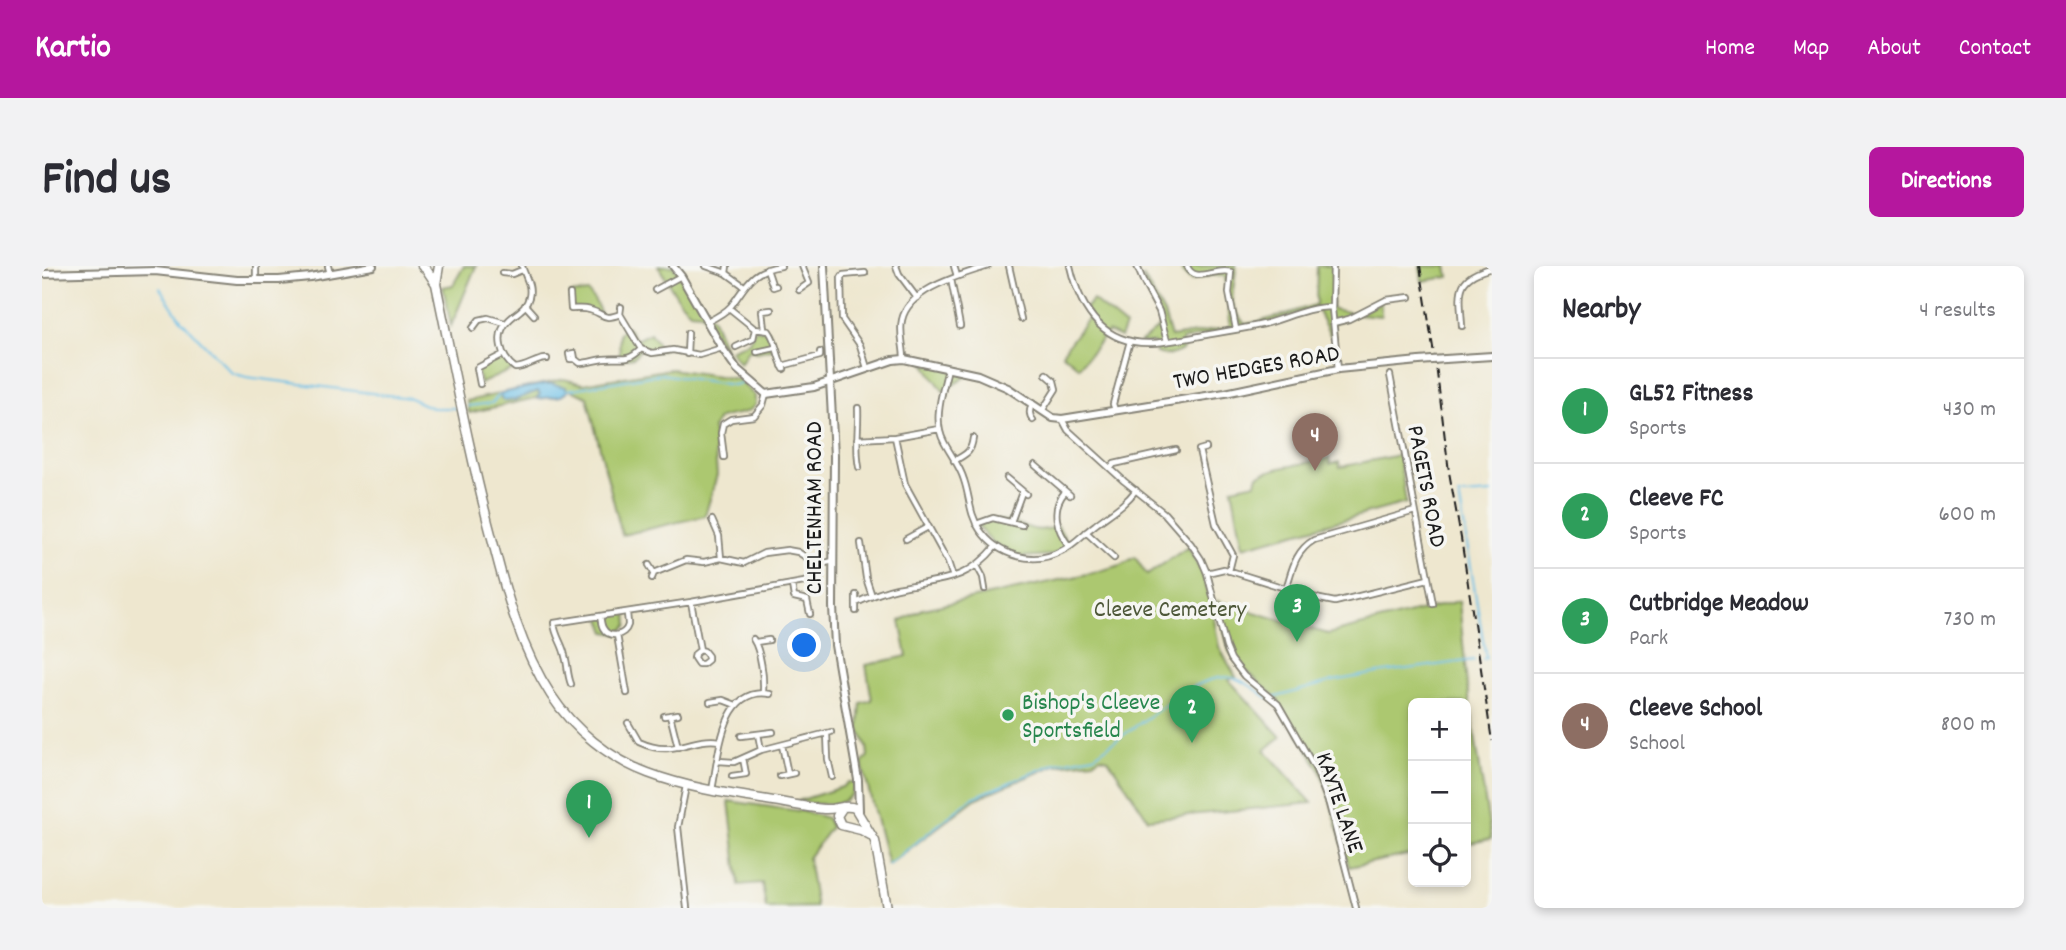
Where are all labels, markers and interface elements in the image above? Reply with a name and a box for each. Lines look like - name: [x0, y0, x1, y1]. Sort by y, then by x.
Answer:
- text: Kartio: [35, 26, 111, 73]
- text: Home: [1705, 32, 1755, 66]
- text: Map: [1793, 32, 1829, 66]
- text: About: [1867, 32, 1921, 66]
- text: Contact: [1959, 32, 2031, 66]
- text: Find us: [42, 147, 171, 217]
- button: Directions: [1869, 147, 2024, 217]
- text: Nearby: [1562, 290, 1640, 333]
- text: 4 results: [1919, 295, 1996, 328]
- street label: TWO HEDGES ROAD: [1171, 338, 1342, 400]
- text: GL52 Fitness: [1629, 376, 1753, 413]
- text: 1: [1582, 394, 1588, 427]
- text: 430 m: [1943, 394, 1996, 427]
- pin: 4: [1292, 413, 1338, 471]
- text: Sports: [1629, 413, 1687, 446]
- street label: CHELTENHAM ROAD: [799, 421, 833, 595]
- street label: PAGETS ROAD: [1397, 423, 1454, 551]
- text: Cleeve FC: [1629, 481, 1724, 518]
- text: 2: [1580, 499, 1590, 532]
- text: 600 m: [1939, 499, 1996, 532]
- text: Sports: [1629, 518, 1687, 551]
- pin: 3: [1274, 584, 1320, 642]
- text: Cutbridge Meadow: [1629, 586, 1809, 623]
- park label: Cleeve Cemetery: [1094, 594, 1247, 628]
- text: 3: [1580, 604, 1590, 637]
- text: 730 m: [1943, 604, 1996, 637]
- text: Park: [1629, 623, 1668, 656]
- your location: [787, 628, 821, 662]
- pin: 2: [1169, 685, 1215, 743]
- place label: Bishop's Cleeve Sportsfield: [1022, 687, 1160, 749]
- text: Cleeve School: [1629, 691, 1762, 728]
- map controls: [1408, 698, 1471, 887]
- button: +: [1408, 698, 1471, 761]
- marker: Bishop's Cleeve Sportsfield: [1000, 707, 1016, 723]
- text: 4: [1580, 709, 1590, 742]
- text: 800 m: [1941, 709, 1996, 742]
- text: School: [1629, 728, 1685, 761]
- street label: KAYTE LANE: [1305, 748, 1371, 858]
- button: −: [1408, 761, 1471, 824]
- pin: 1: [566, 780, 612, 838]
- button: locate: [1408, 824, 1471, 887]

